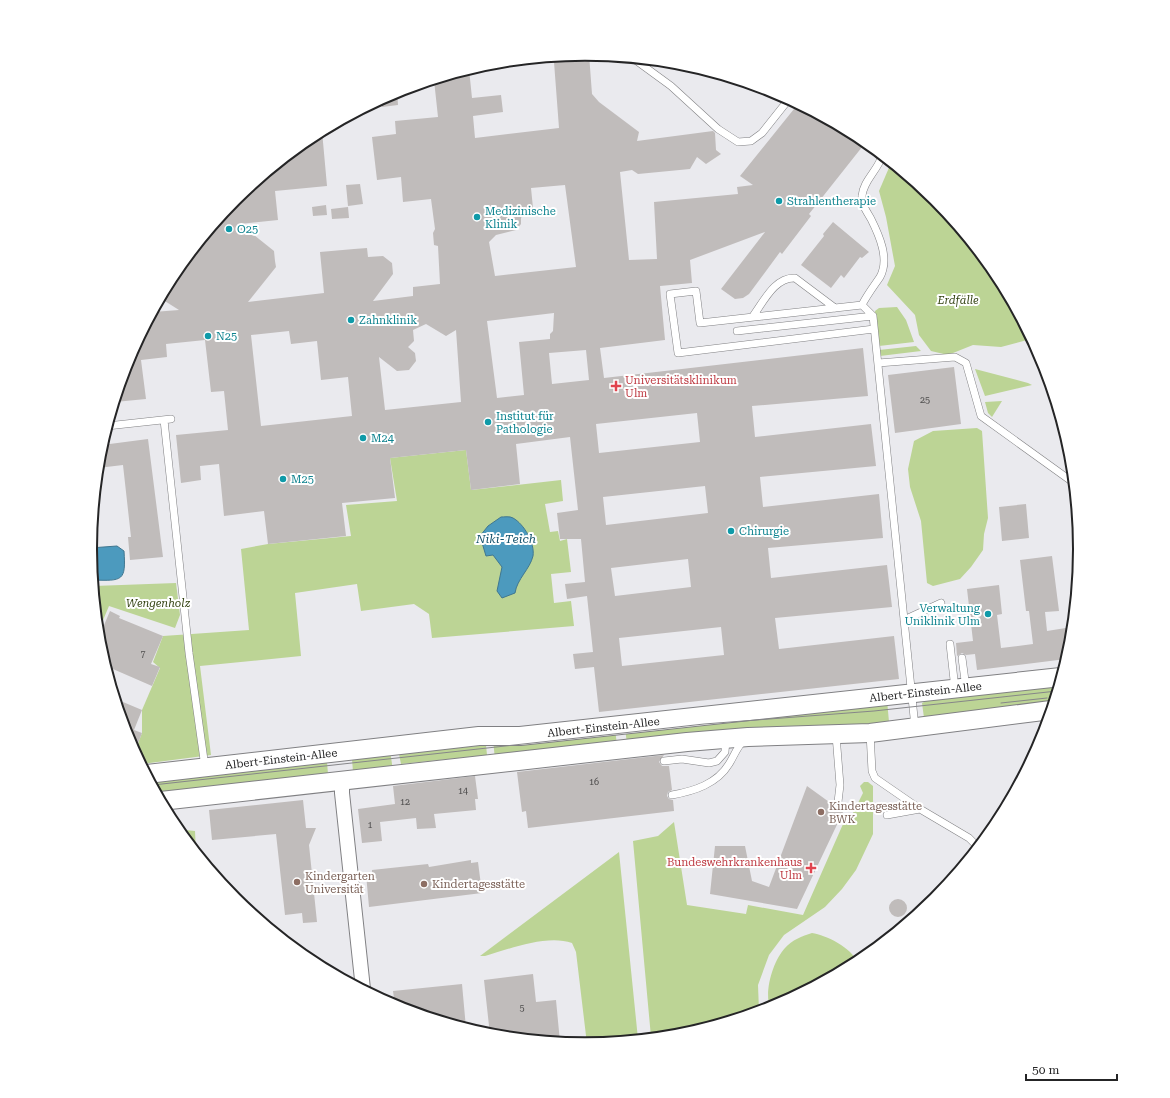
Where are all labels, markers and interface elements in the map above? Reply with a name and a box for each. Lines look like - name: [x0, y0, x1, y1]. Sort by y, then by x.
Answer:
- place label: Strahlentherapie: [787, 195, 876, 208]
- marker: Strahlentherapie: [774, 196, 784, 206]
- place label: Medizinische Klinik: [485, 205, 556, 231]
- marker: Medizinische Klinik: [472, 212, 482, 222]
- place label: O25: [237, 223, 258, 236]
- marker: O25: [224, 224, 234, 234]
- park label: Erdfälle: [936, 294, 979, 307]
- place label: Zahnklinik: [359, 314, 417, 327]
- marker: Zahnklinik: [346, 315, 356, 325]
- place label: N25: [216, 330, 237, 343]
- marker: N25: [203, 331, 213, 341]
- place label: Universitätsklinikum Ulm: [625, 374, 737, 400]
- marker: Universitätsklinikum Ulm: [610, 380, 622, 392]
- house number: 25: [920, 395, 930, 405]
- place label: Institut für Pathologie: [496, 410, 554, 436]
- marker: Institut für Pathologie: [483, 417, 493, 427]
- place label: M24: [371, 432, 395, 445]
- marker: M24: [358, 433, 368, 443]
- place label: M25: [291, 473, 314, 486]
- marker: M25: [278, 474, 288, 484]
- place label: Chirurgie: [739, 525, 789, 538]
- marker: Chirurgie: [726, 526, 736, 536]
- water label: Niki-Teich: [475, 532, 536, 546]
- park label: Wengenholz: [126, 597, 191, 610]
- place label: Verwaltung Uniklinik Ulm: [905, 602, 981, 628]
- marker: Verwaltung Uniklinik Ulm: [983, 609, 993, 619]
- house number: 7: [140, 649, 146, 659]
- street label: Albert-Einstein-Allee: [869, 679, 982, 704]
- street label: Albert-Einstein-Allee: [547, 714, 660, 739]
- street label: Albert-Einstein-Allee: [224, 746, 338, 772]
- house number: 16: [589, 777, 599, 787]
- house number: 14: [458, 786, 468, 796]
- house number: 12: [400, 797, 410, 807]
- place label: Kindertagesstätte BWK: [829, 800, 922, 826]
- marker: Kindertagesstätte BWK: [816, 807, 826, 817]
- house number: 1: [367, 820, 373, 830]
- place label: Bundeswehrkrankenhaus Ulm: [667, 856, 802, 882]
- marker: Bundeswehrkrankenhaus Ulm: [805, 862, 817, 874]
- place label: Kindergarten Universität: [305, 870, 375, 896]
- marker: Kindergarten Universität: [292, 877, 302, 887]
- place label: Kindertagesstätte: [432, 878, 525, 891]
- marker: Kindertagesstätte: [419, 879, 429, 889]
- house number: 5: [519, 1003, 525, 1013]
- scale bar: [1026, 1056, 1117, 1082]
- text: 50 m: [1032, 1063, 1059, 1077]

